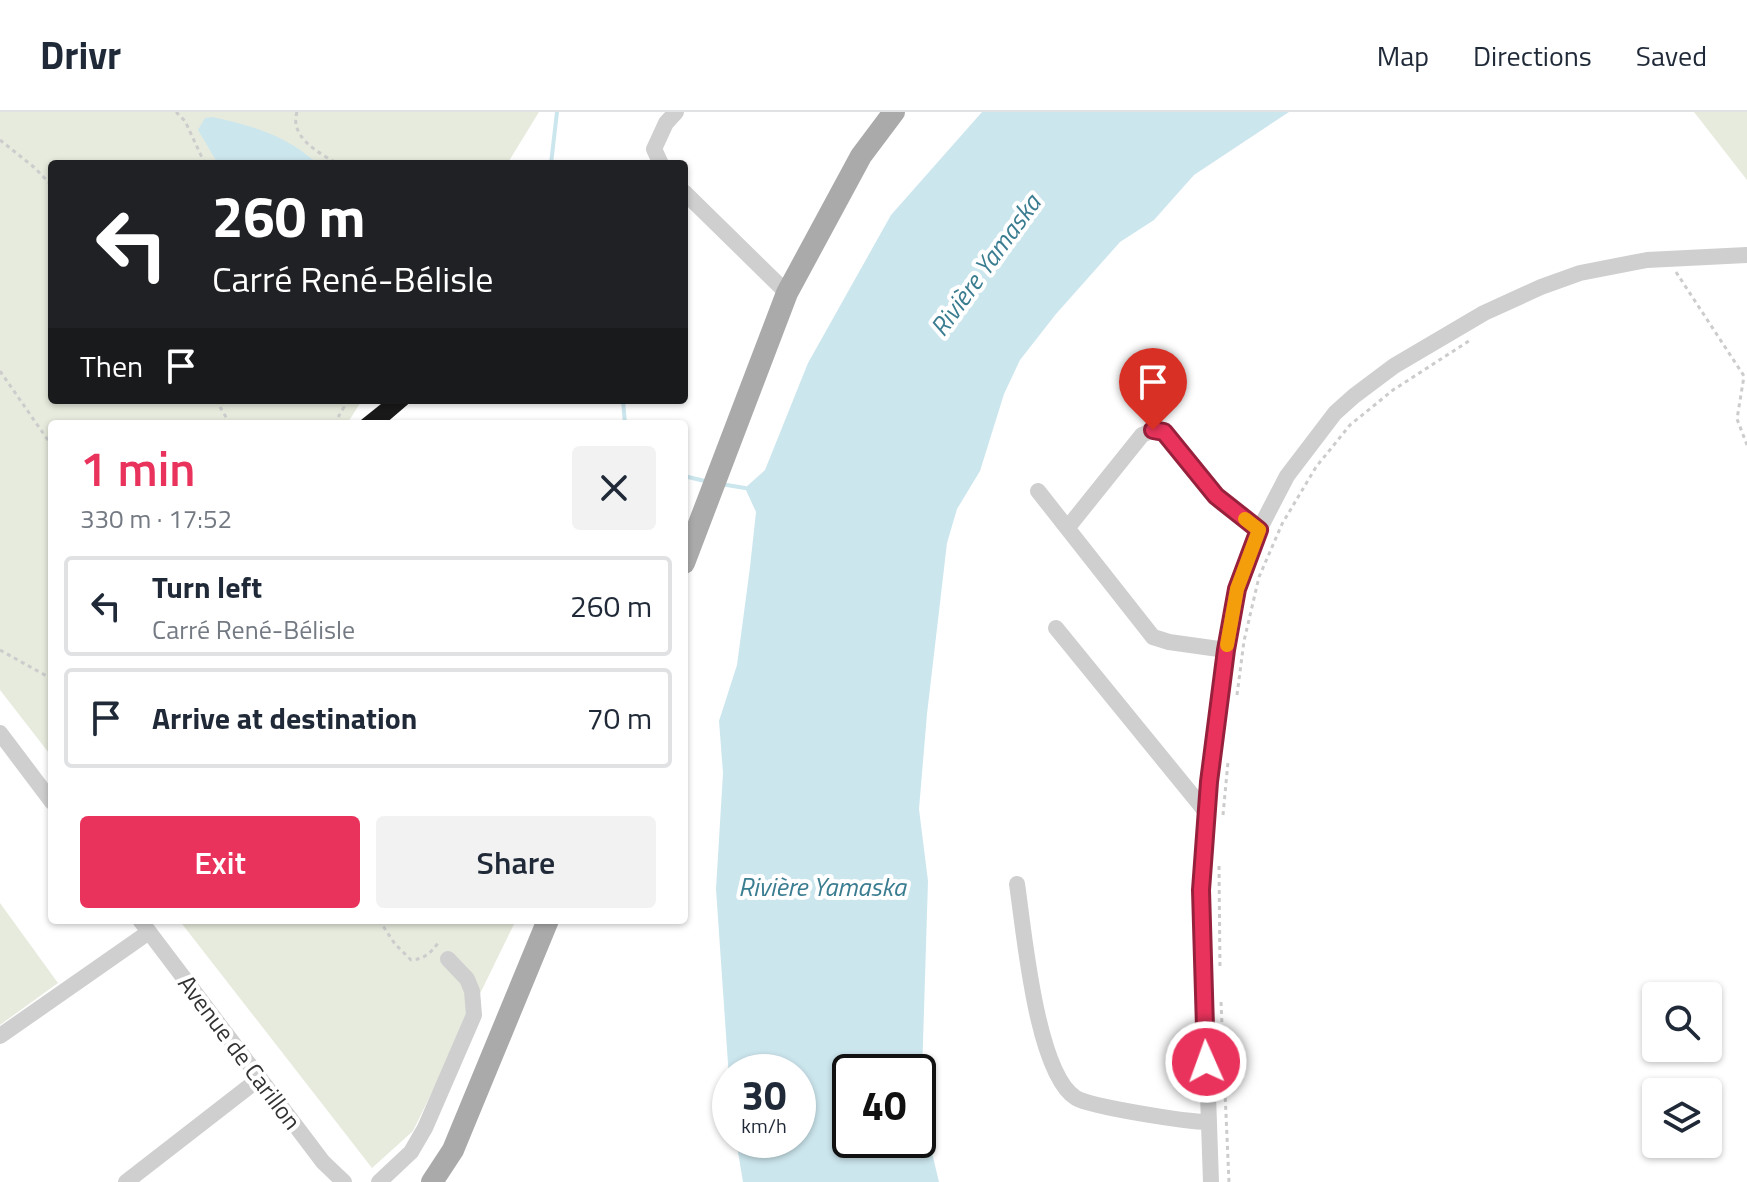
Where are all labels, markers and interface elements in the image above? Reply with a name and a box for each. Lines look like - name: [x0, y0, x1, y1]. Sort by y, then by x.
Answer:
- text: Drivr: [40, 26, 121, 84]
- text: Map: [1377, 34, 1429, 77]
- text: Directions: [1473, 34, 1592, 77]
- text: Saved: [1636, 34, 1707, 77]
- text: 260 m: [212, 174, 365, 259]
- water label: Rivière Yamaska: [920, 184, 1051, 344]
- icon: left: [80, 192, 184, 296]
- text: Carré René-Bélisle: [212, 251, 493, 306]
- text: Then: [80, 343, 143, 389]
- icon: arrive: [159, 344, 203, 388]
- pin: [1119, 348, 1187, 430]
- icon: arrive: [1131, 360, 1175, 404]
- text: 1 min: [80, 432, 195, 505]
- button: close: [572, 446, 656, 530]
- text: 330 m · 17:52: [80, 499, 232, 538]
- text: Turn left: [152, 564, 262, 610]
- text: 260 m: [570, 583, 652, 629]
- icon: left: [84, 584, 128, 628]
- text: Carré René-Bélisle: [152, 610, 355, 649]
- text: Arrive at destination: [152, 695, 417, 741]
- text: 70 m: [587, 695, 652, 741]
- icon: arrive: [84, 696, 128, 740]
- button: Exit: [80, 816, 360, 908]
- button: Share: [376, 816, 656, 908]
- water label: Rivière Yamaska: [738, 867, 908, 906]
- street label: Avenue de Carillon: [170, 967, 310, 1137]
- map controls: [1642, 982, 1722, 1158]
- button: search: [1642, 982, 1722, 1062]
- position arrow: [1164, 1020, 1248, 1104]
- speed limit sign: 40: [832, 1054, 936, 1158]
- text: 30: [742, 1065, 786, 1126]
- button: layers: [1642, 1078, 1722, 1158]
- text: km/h: [741, 1110, 787, 1141]

